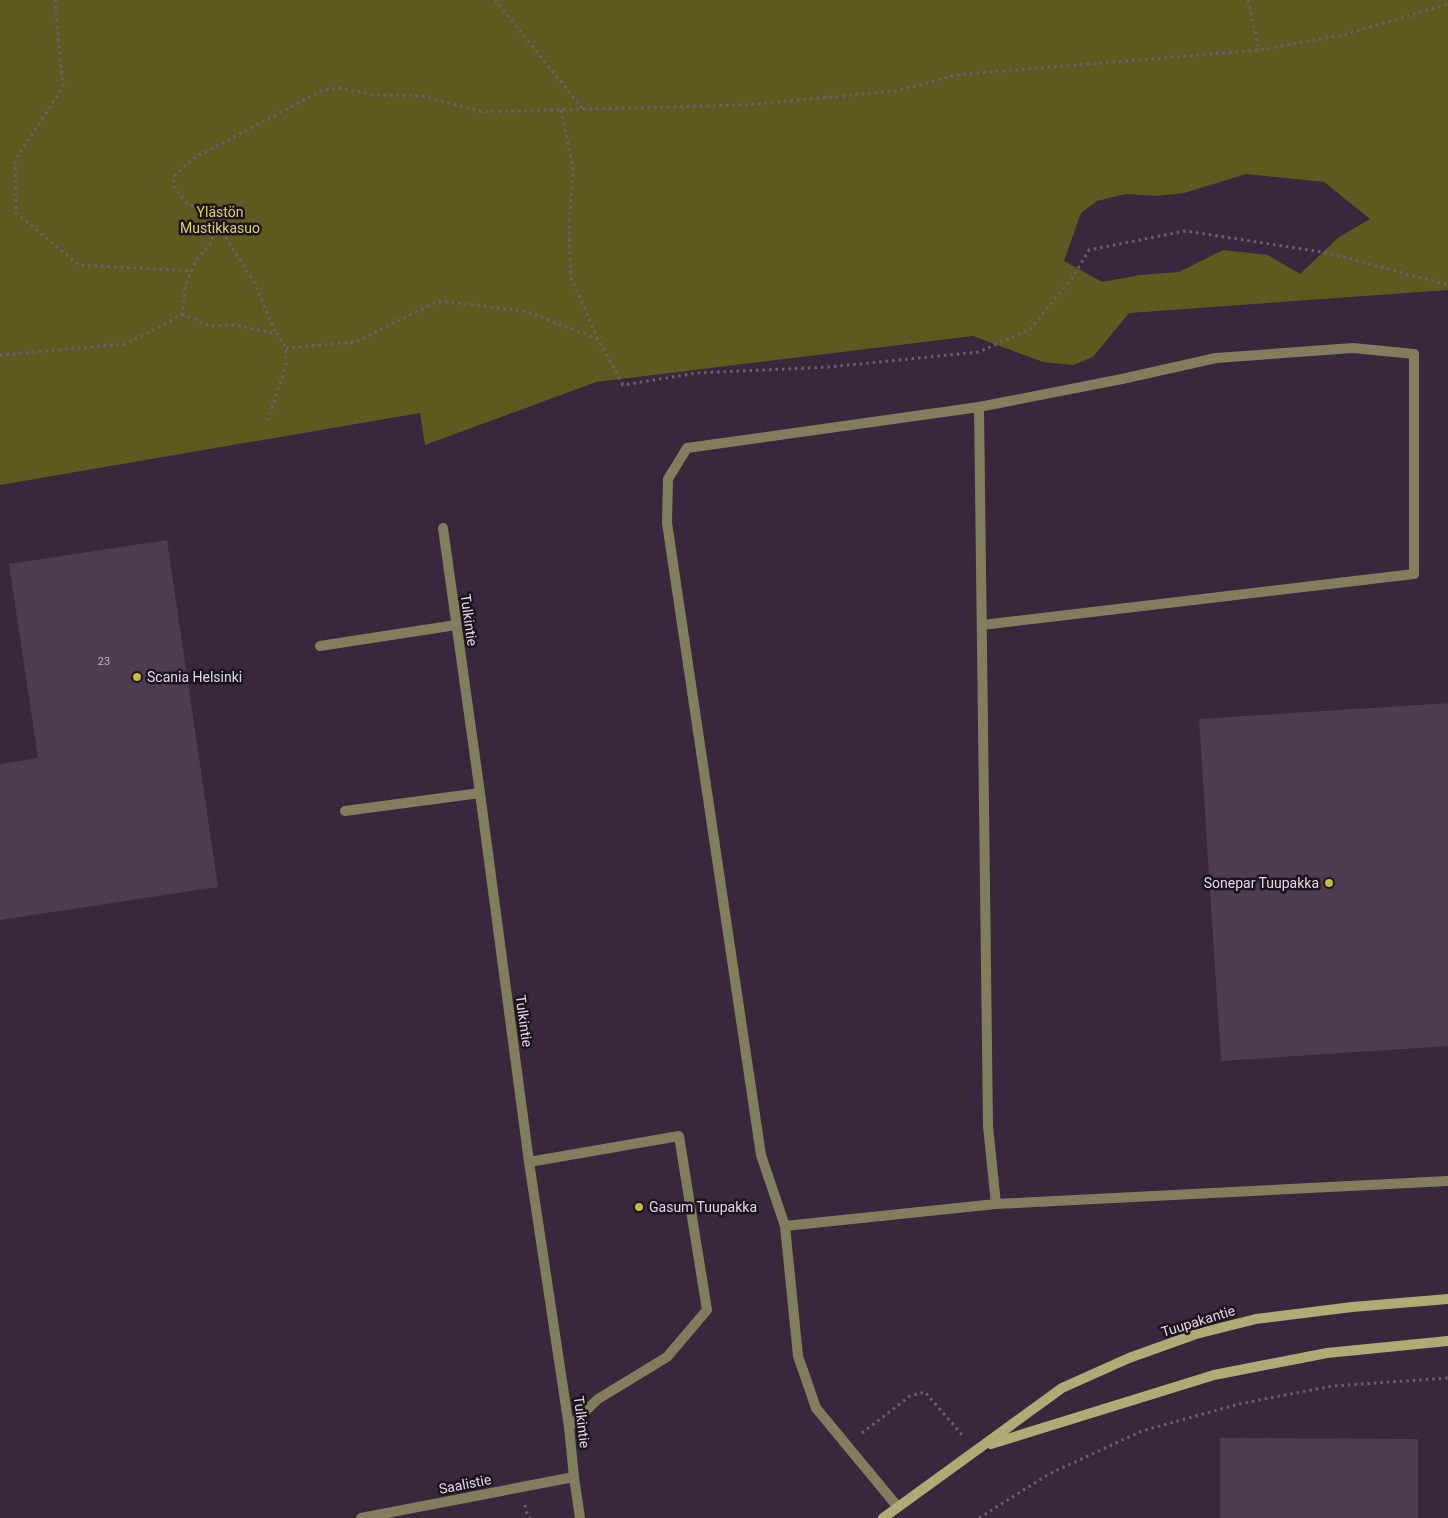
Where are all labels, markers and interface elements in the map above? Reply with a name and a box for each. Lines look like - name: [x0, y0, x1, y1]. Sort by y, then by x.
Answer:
- park label: Ylästön Mustikkasuo: [180, 204, 260, 236]
- street label: Tulkintie: [457, 593, 481, 647]
- house number: 23: [98, 655, 110, 668]
- place label: Scania Helsinki: [147, 669, 242, 685]
- marker: Scania Helsinki: [131, 671, 143, 683]
- place label: Sonepar Tuupakka: [1204, 875, 1319, 891]
- marker: Sonepar Tuupakka: [1323, 877, 1335, 889]
- street label: Tulkintie: [512, 994, 536, 1048]
- place label: Gasum Tuupakka: [649, 1199, 757, 1215]
- marker: Gasum Tuupakka: [633, 1201, 645, 1213]
- street label: Tuupakantie: [1159, 1302, 1237, 1340]
- street label: Tulkintie: [571, 1395, 593, 1449]
- street label: Saalistie: [437, 1471, 493, 1497]

